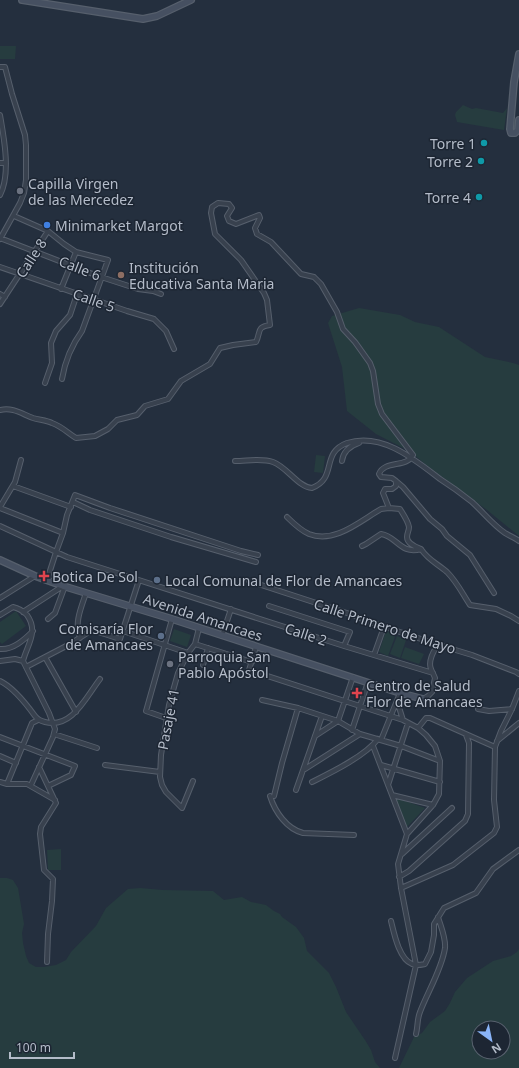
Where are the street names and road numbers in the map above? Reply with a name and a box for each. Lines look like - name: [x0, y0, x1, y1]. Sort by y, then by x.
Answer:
- street label: Calle 8: [11, 235, 51, 281]
- street label: Calle 6: [56, 251, 104, 285]
- street label: Calle 5: [70, 284, 118, 316]
- street label: Avenida Amancaes: [141, 589, 265, 645]
- street label: Calle Primero de Mayo: [312, 594, 458, 658]
- street label: Calle 2: [282, 618, 330, 650]
- street label: Pasaje 41: [153, 687, 183, 751]

